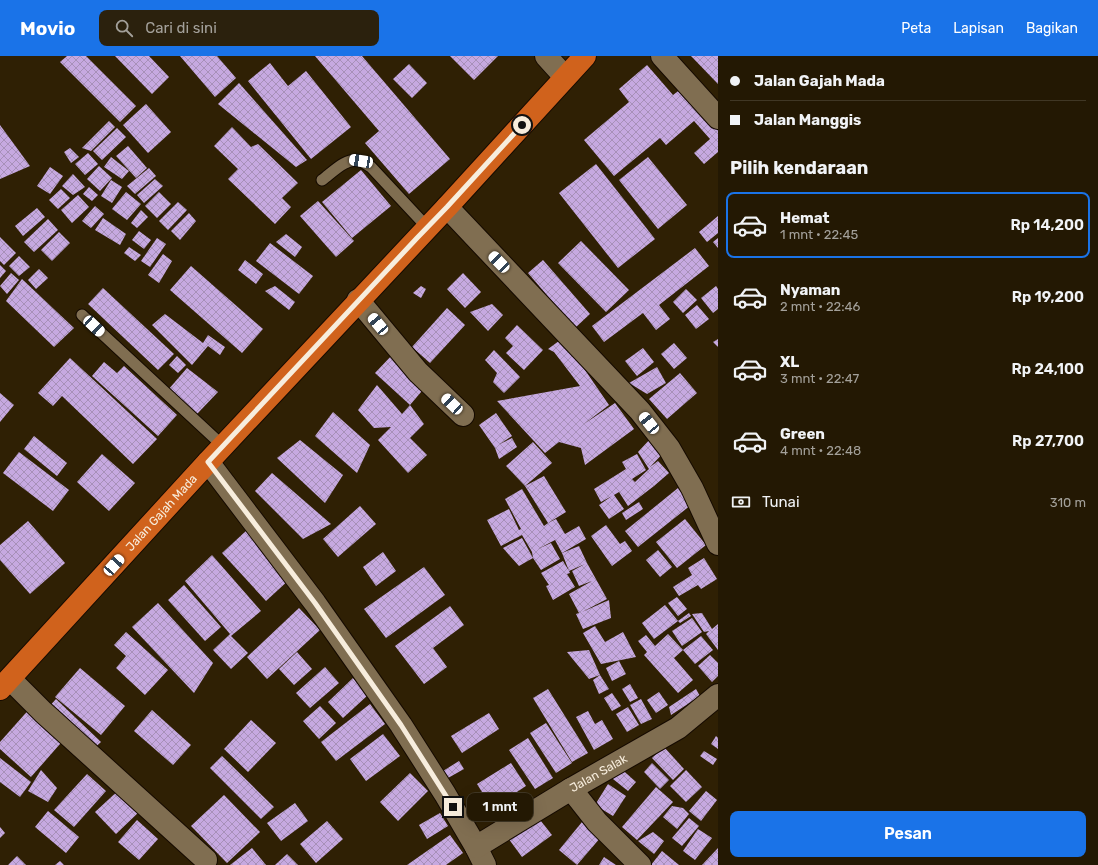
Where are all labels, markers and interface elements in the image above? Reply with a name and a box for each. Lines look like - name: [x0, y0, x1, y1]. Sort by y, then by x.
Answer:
- search box: [99, 10, 379, 46]
- text: Movio: [20, 17, 75, 40]
- icon: search: [113, 17, 135, 39]
- text: Cari di sini: [145, 19, 217, 37]
- text: Peta: [901, 20, 931, 37]
- text: Lapisan: [953, 20, 1004, 37]
- text: Bagikan: [1026, 20, 1078, 37]
- text: Jalan Gajah Mada: [754, 72, 885, 90]
- text: Jalan Manggis: [754, 111, 861, 129]
- route start: [513, 116, 531, 134]
- car: [348, 153, 374, 169]
- text: Pilih kendaraan: [730, 157, 868, 179]
- icon: car: [732, 207, 768, 243]
- text: Hemat: [780, 209, 830, 227]
- text: Rp 14,200: [1010, 216, 1084, 234]
- text: 1 mnt · 22:45: [780, 227, 858, 242]
- car: [486, 249, 512, 275]
- icon: car: [732, 279, 768, 315]
- text: Nyaman: [780, 281, 841, 299]
- text: Rp 19,200: [1012, 288, 1084, 306]
- text: 2 mnt · 22:46: [780, 299, 860, 314]
- car: [366, 311, 390, 337]
- car: [81, 313, 107, 339]
- icon: car: [732, 351, 768, 387]
- text: XL: [780, 353, 799, 371]
- text: Rp 24,100: [1012, 360, 1084, 378]
- text: 3 mnt · 22:47: [780, 371, 859, 386]
- car: [439, 391, 465, 417]
- car: [637, 410, 661, 436]
- icon: car: [732, 423, 768, 459]
- text: Green: [780, 425, 825, 443]
- text: Rp 27,700: [1012, 432, 1084, 450]
- text: 4 mnt · 22:48: [780, 443, 861, 458]
- street label: Jalan Gajah Mada: [123, 472, 200, 554]
- icon: cash: [730, 491, 752, 513]
- text: Tunai: [762, 493, 800, 511]
- text: 310 m: [1050, 495, 1086, 510]
- car: [102, 552, 126, 578]
- street label: Jalan Salak: [567, 751, 630, 795]
- callout: 1 mnt: [467, 793, 533, 821]
- route end: [444, 798, 462, 816]
- text: 1 mnt: [483, 799, 517, 814]
- button: Pesan: [730, 811, 1086, 857]

